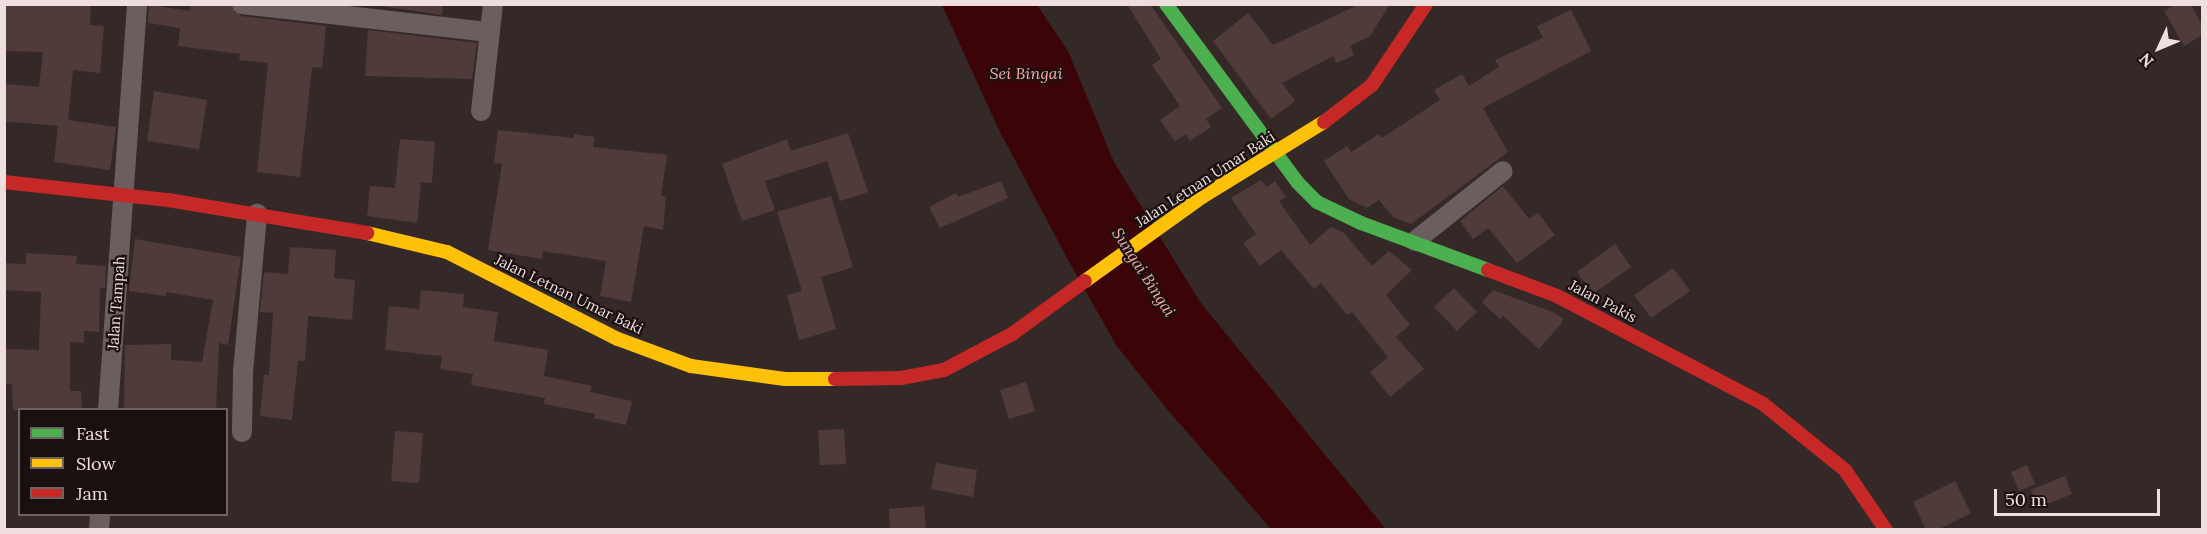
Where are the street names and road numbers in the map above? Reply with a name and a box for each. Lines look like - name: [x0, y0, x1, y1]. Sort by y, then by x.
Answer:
- street label: Jalan Letnan Umar Baki: [1132, 127, 1278, 231]
- street label: Jalan Letnan Umar Baki: [492, 250, 646, 338]
- street label: Jalan Tampah: [104, 255, 128, 351]
- street label: Jalan Pakis: [1566, 276, 1640, 326]

